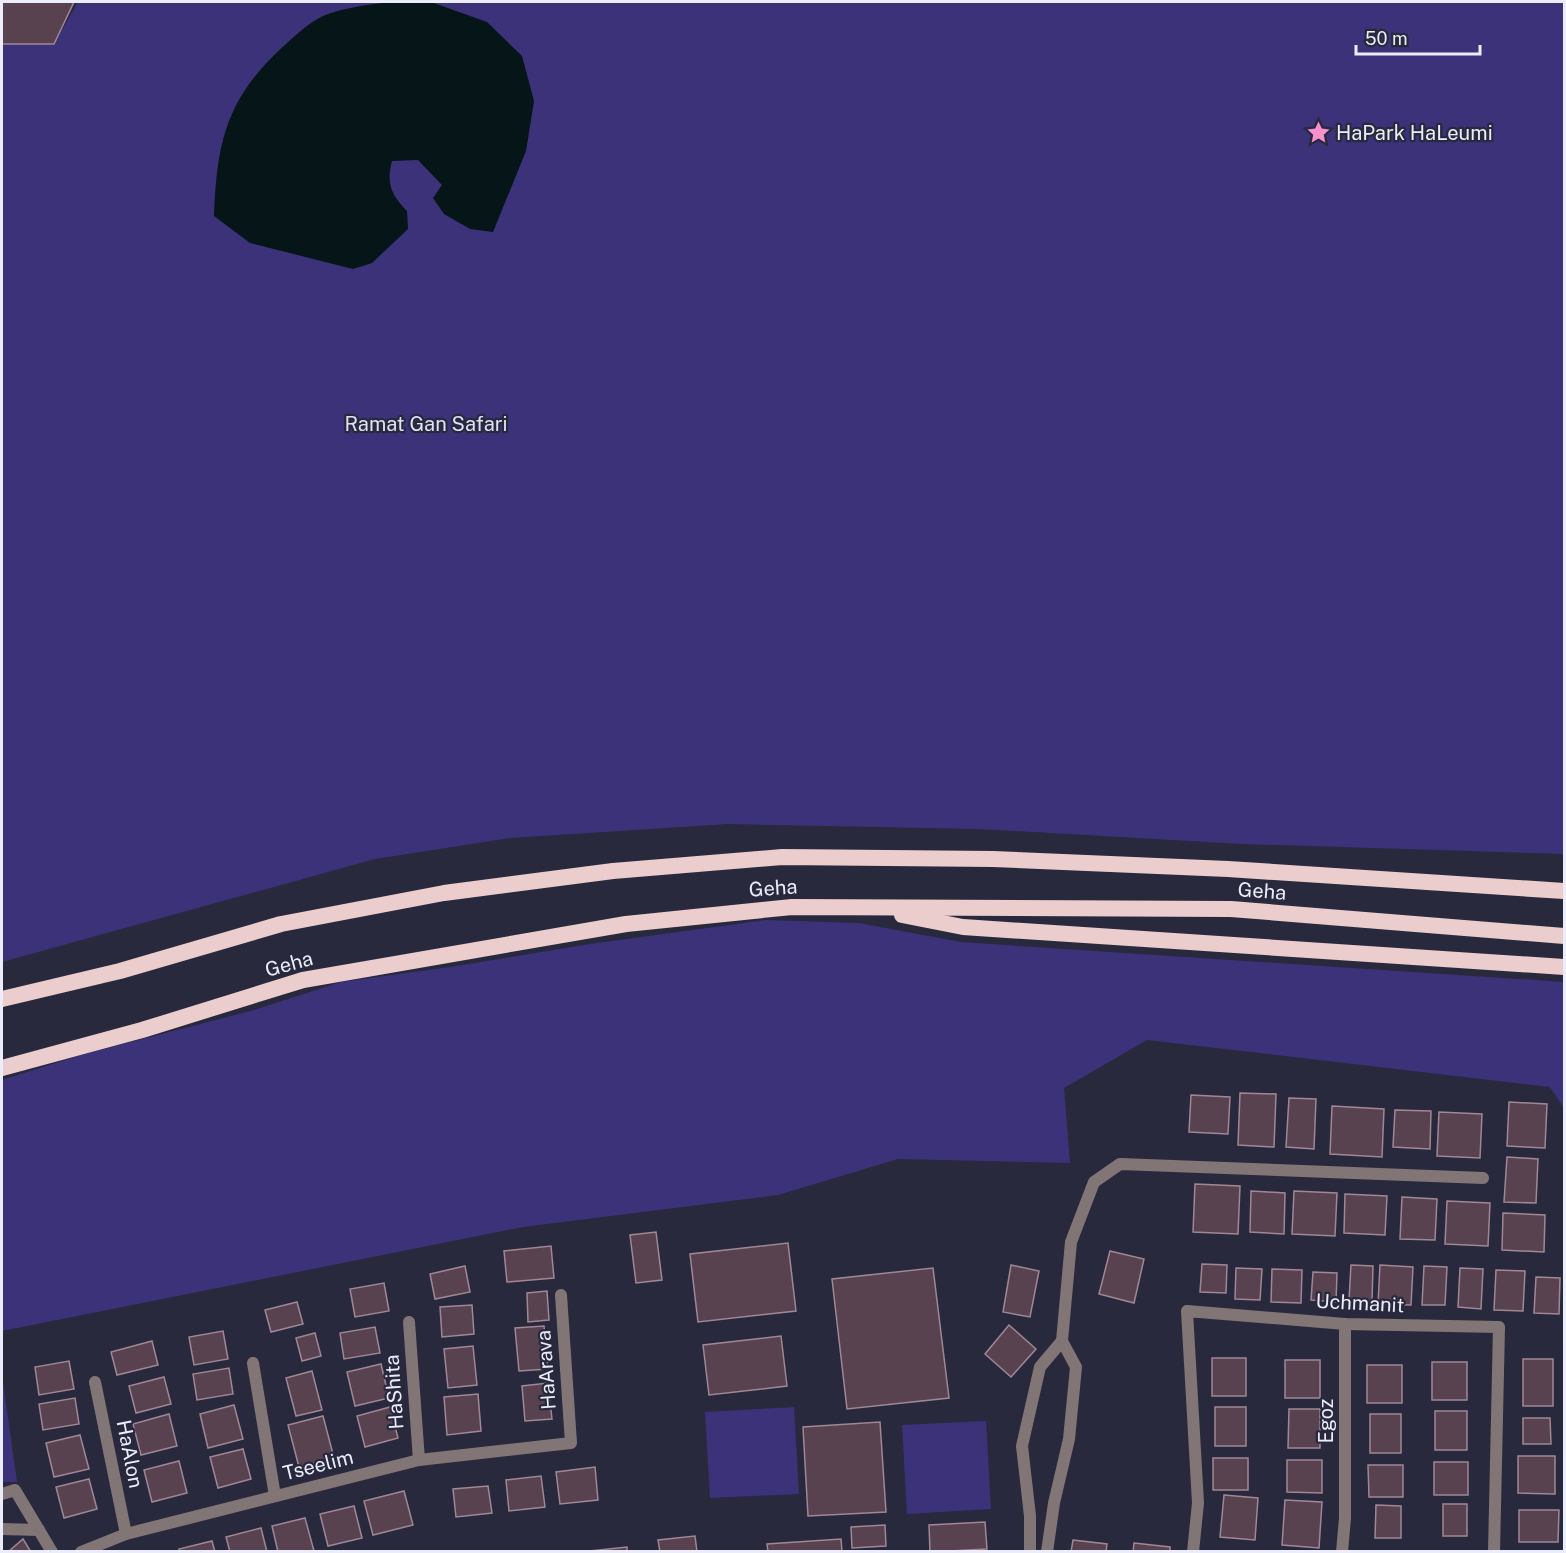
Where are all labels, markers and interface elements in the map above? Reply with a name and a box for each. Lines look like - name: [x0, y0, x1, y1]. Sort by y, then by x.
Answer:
- scale bar: [1356, 18, 1480, 56]
- text: 50 m: [1365, 28, 1408, 49]
- place icon: HaPark HaLeumi: [1305, 120, 1331, 146]
- place label: HaPark HaLeumi: [1336, 121, 1493, 145]
- park label: Ramat Gan Safari: [345, 412, 507, 436]
- street label: Geha: [748, 874, 798, 902]
- street label: Geha: [1237, 877, 1287, 905]
- street label: Geha: [262, 946, 316, 982]
- street label: Uchmanit: [1315, 1289, 1405, 1317]
- street label: HaArava: [531, 1329, 561, 1411]
- street label: HaShita: [379, 1354, 409, 1430]
- street label: Egoz: [1314, 1399, 1338, 1443]
- street label: HaAlon: [112, 1418, 148, 1490]
- street label: Tseelim: [280, 1445, 356, 1485]

